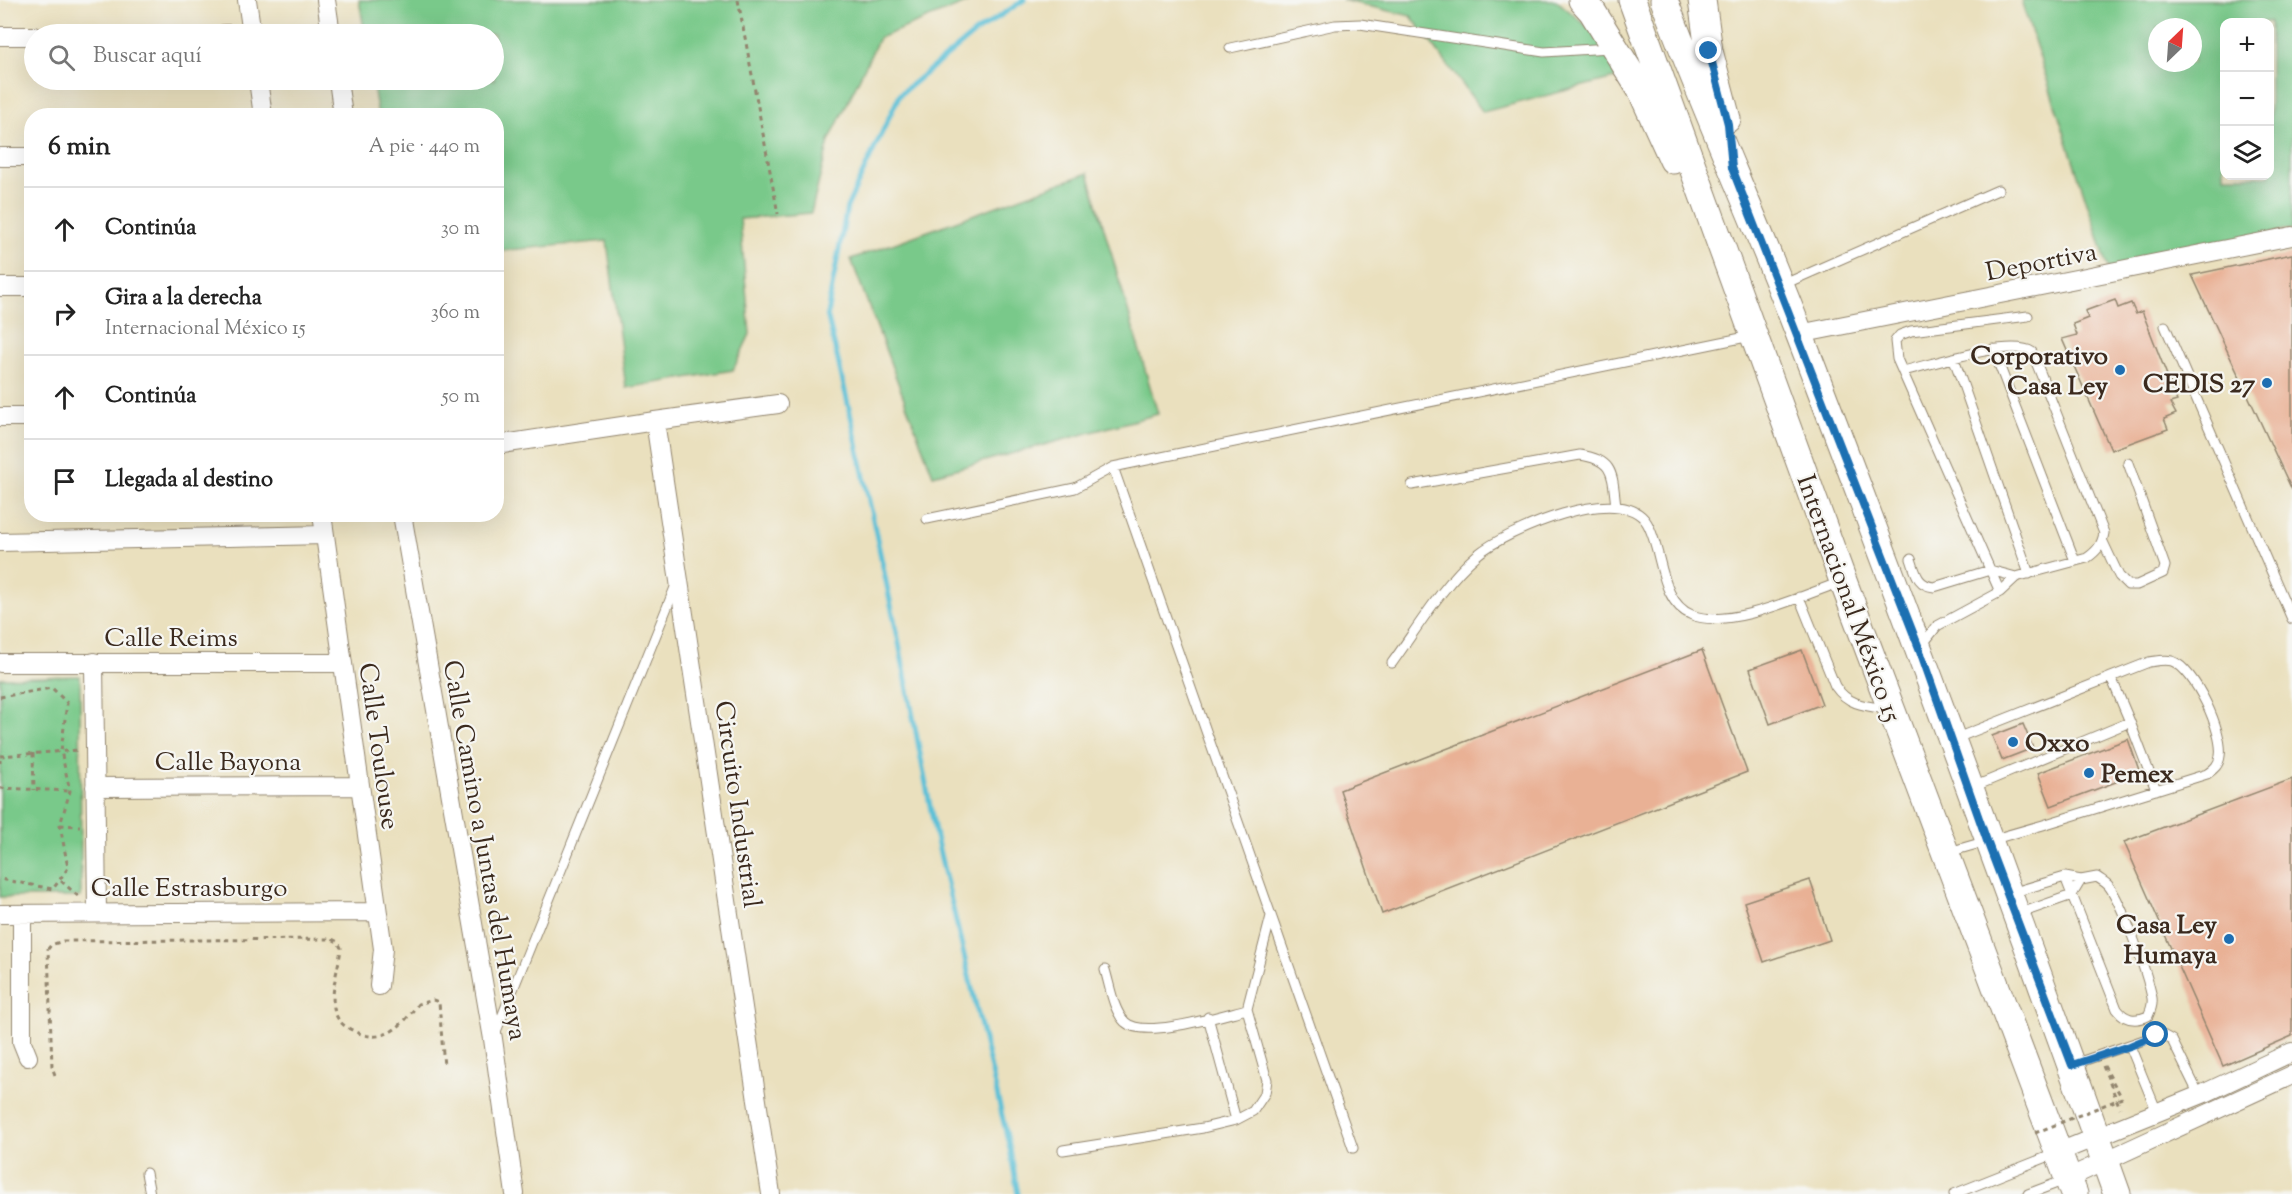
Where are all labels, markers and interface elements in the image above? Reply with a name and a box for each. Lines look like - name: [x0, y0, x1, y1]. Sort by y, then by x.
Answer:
- north arrow: [2148, 18, 2202, 72]
- map controls: [2220, 18, 2274, 180]
- button: +: [2220, 18, 2274, 72]
- search box: [24, 24, 504, 90]
- route end: [1695, 37, 1721, 63]
- icon: search: [45, 41, 78, 74]
- text: Buscar aquí: [93, 41, 202, 73]
- button: −: [2220, 72, 2274, 126]
- button: layers: [2220, 126, 2274, 180]
- text: 6 min: [48, 129, 111, 166]
- text: A pie · 440 m: [369, 133, 480, 162]
- icon: ahead: [48, 213, 81, 246]
- text: Continúa: [105, 213, 196, 245]
- text: 30 m: [441, 215, 480, 244]
- street label: Deportiva: [1983, 235, 2100, 292]
- text: Gira a la derecha: [105, 283, 262, 315]
- icon: right: [48, 297, 81, 330]
- text: 360 m: [431, 299, 480, 328]
- text: Internacional México 15: [105, 315, 306, 344]
- place label: Corporativo Casa Ley: [1970, 339, 2108, 406]
- marker: Corporativo Casa Ley: [2113, 363, 2127, 377]
- place label: CEDIS 27: [2143, 367, 2255, 404]
- marker: CEDIS 27: [2260, 376, 2274, 390]
- icon: ahead: [48, 381, 81, 414]
- text: Continúa: [105, 381, 196, 413]
- text: 50 m: [442, 383, 480, 412]
- icon: arrive: [48, 465, 81, 498]
- text: Llegada al destino: [105, 465, 273, 497]
- street label: Internacional México 15: [1786, 470, 1910, 728]
- street label: Calle Reims: [104, 621, 238, 658]
- street label: Calle Camino a Juntas del Humaya: [432, 657, 535, 1043]
- street label: Calle Toulouse: [347, 660, 408, 832]
- street label: Circuito Industrial: [704, 698, 769, 910]
- place label: Oxxo: [2025, 726, 2090, 763]
- marker: Oxxo: [2006, 735, 2020, 749]
- street label: Calle Bayona: [155, 745, 301, 782]
- place label: Pemex: [2101, 757, 2174, 794]
- marker: Pemex: [2082, 766, 2096, 780]
- street label: Calle Estrasburgo: [91, 871, 287, 908]
- place label: Casa Ley Humaya: [2116, 908, 2217, 975]
- marker: Casa Ley Humaya: [2222, 932, 2236, 946]
- route start: [2142, 1021, 2168, 1047]

